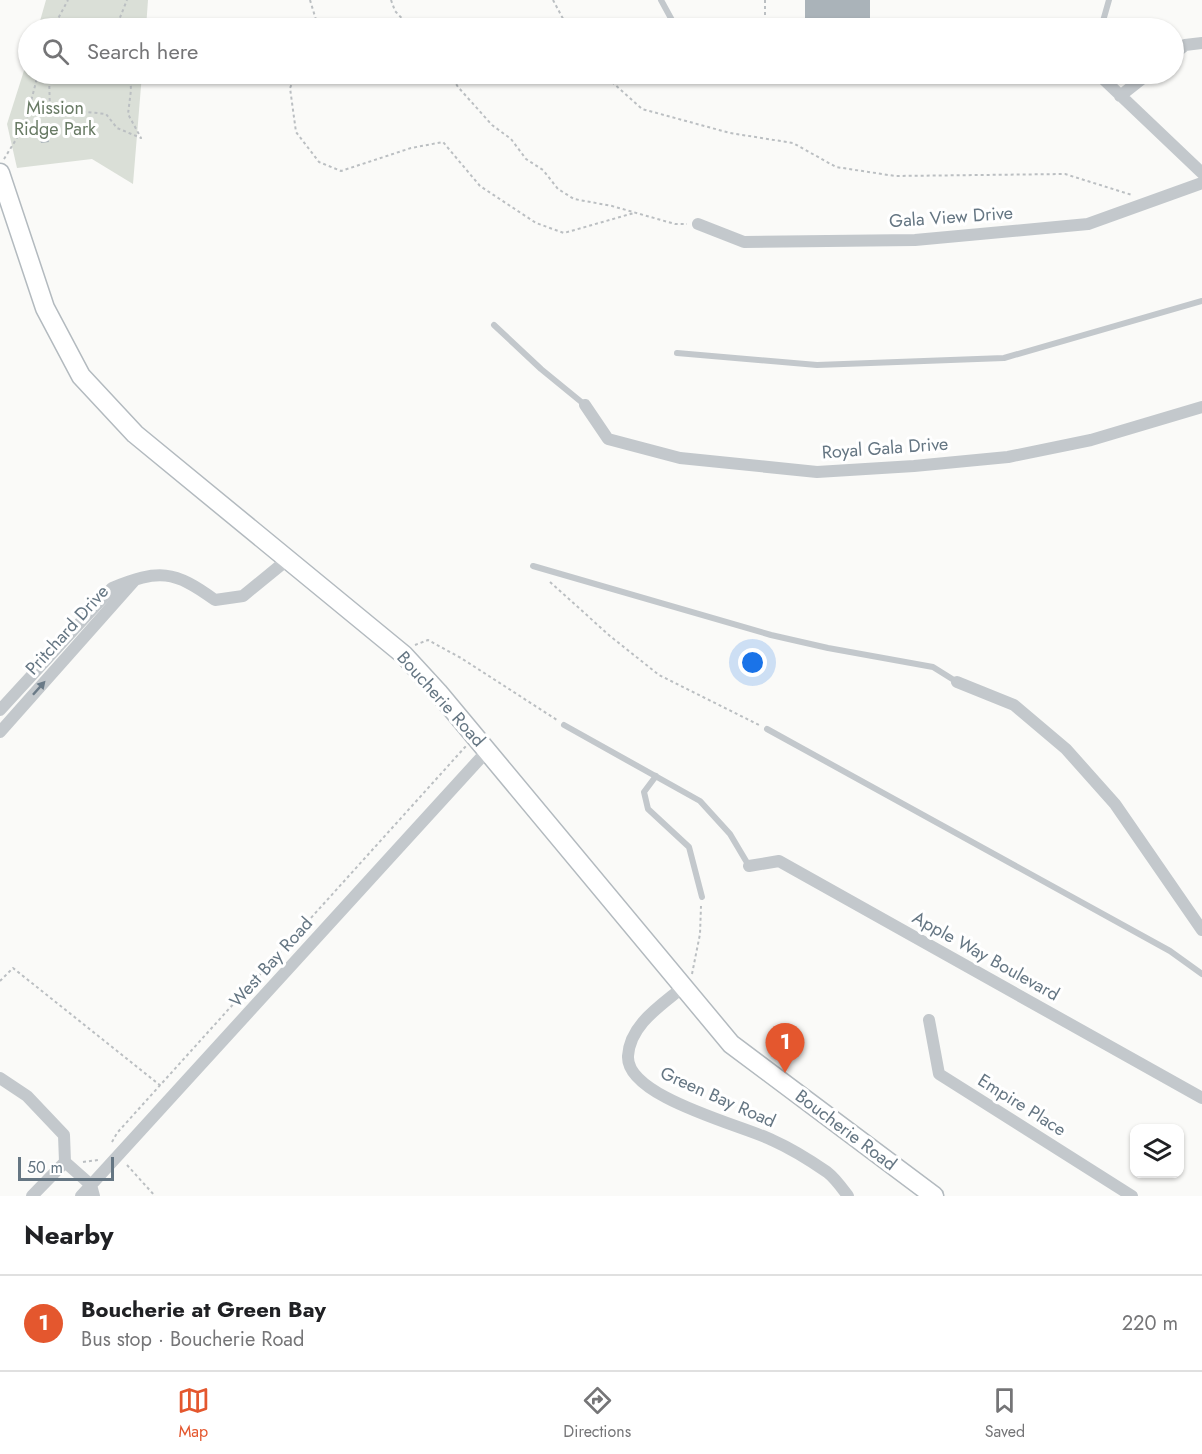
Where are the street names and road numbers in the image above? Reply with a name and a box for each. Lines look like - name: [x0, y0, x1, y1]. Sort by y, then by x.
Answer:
- street label: Gala View Drive: [888, 200, 1014, 234]
- street label: Royal Gala Drive: [821, 431, 949, 465]
- street label: Pritchard Drive: [19, 579, 115, 681]
- street label: Boucherie Road: [391, 645, 491, 753]
- street label: Apple Way Boulevard: [908, 905, 1064, 1007]
- street label: West Bay Road: [223, 911, 319, 1013]
- street label: Green Bay Road: [656, 1060, 780, 1134]
- street label: Empire Place: [973, 1067, 1071, 1143]
- street label: Boucherie Road: [790, 1083, 902, 1177]

